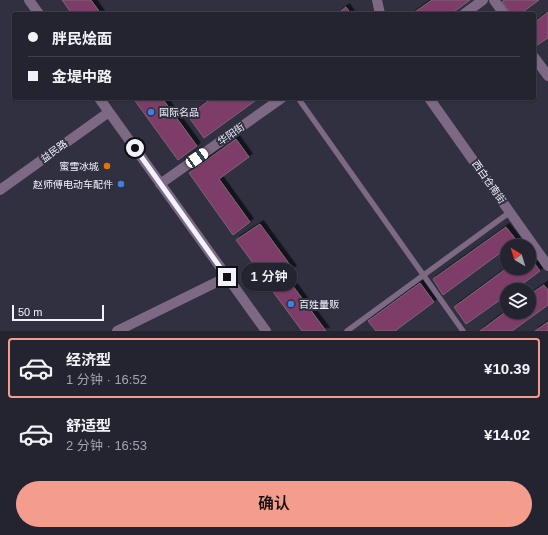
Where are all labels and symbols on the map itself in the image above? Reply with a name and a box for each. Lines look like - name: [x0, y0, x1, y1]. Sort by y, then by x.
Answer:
- marker: 国际名品: [146, 107, 156, 117]
- place label: 国际名品: [159, 107, 199, 118]
- street label: 华阳街: [216, 121, 246, 147]
- street label: 益民路: [39, 138, 69, 164]
- route start: [126, 139, 144, 157]
- car: [184, 146, 210, 170]
- street label: 西白仓南街: [470, 158, 508, 206]
- place label: 蜜雪冰城: [59, 161, 99, 172]
- marker: 蜜雪冰城: [102, 161, 112, 171]
- place label: 赵师傅电动车配件: [33, 179, 113, 190]
- marker: 赵师傅电动车配件: [116, 179, 126, 189]
- north arrow: [500, 239, 536, 275]
- callout: 1 分钟: [241, 263, 297, 291]
- route end: [218, 268, 236, 286]
- marker: 百姓量贩: [286, 299, 296, 309]
- place label: 百姓量贩: [299, 299, 339, 310]
- scale bar: [12, 303, 104, 322]

